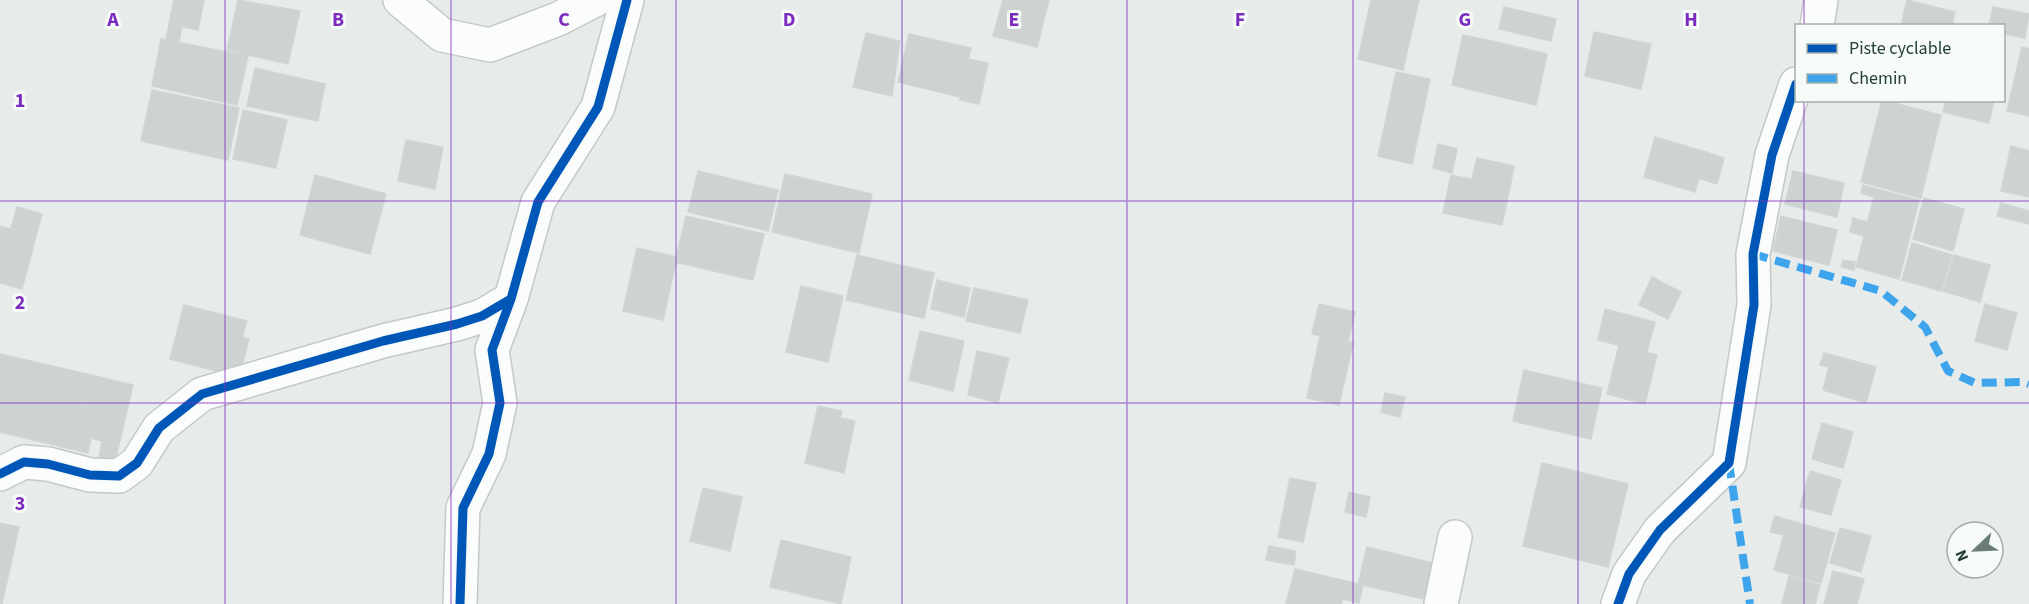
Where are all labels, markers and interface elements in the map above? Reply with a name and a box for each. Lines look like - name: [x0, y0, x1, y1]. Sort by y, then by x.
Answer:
- text: A: [106, 6, 119, 34]
- text: B: [332, 6, 344, 34]
- text: C: [558, 6, 570, 34]
- text: D: [783, 6, 795, 34]
- text: E: [1009, 6, 1019, 34]
- text: F: [1235, 6, 1245, 34]
- text: G: [1459, 6, 1471, 34]
- text: H: [1684, 6, 1698, 34]
- legend: [1795, 24, 2005, 102]
- text: Piste cyclable: [1849, 36, 1951, 61]
- text: Chemin: [1849, 66, 1907, 91]
- text: 1: [15, 87, 25, 115]
- text: 2: [15, 289, 25, 317]
- text: 3: [15, 490, 25, 518]
- north arrow: [1945, 520, 2005, 580]
- text: N: [1950, 546, 1974, 565]

